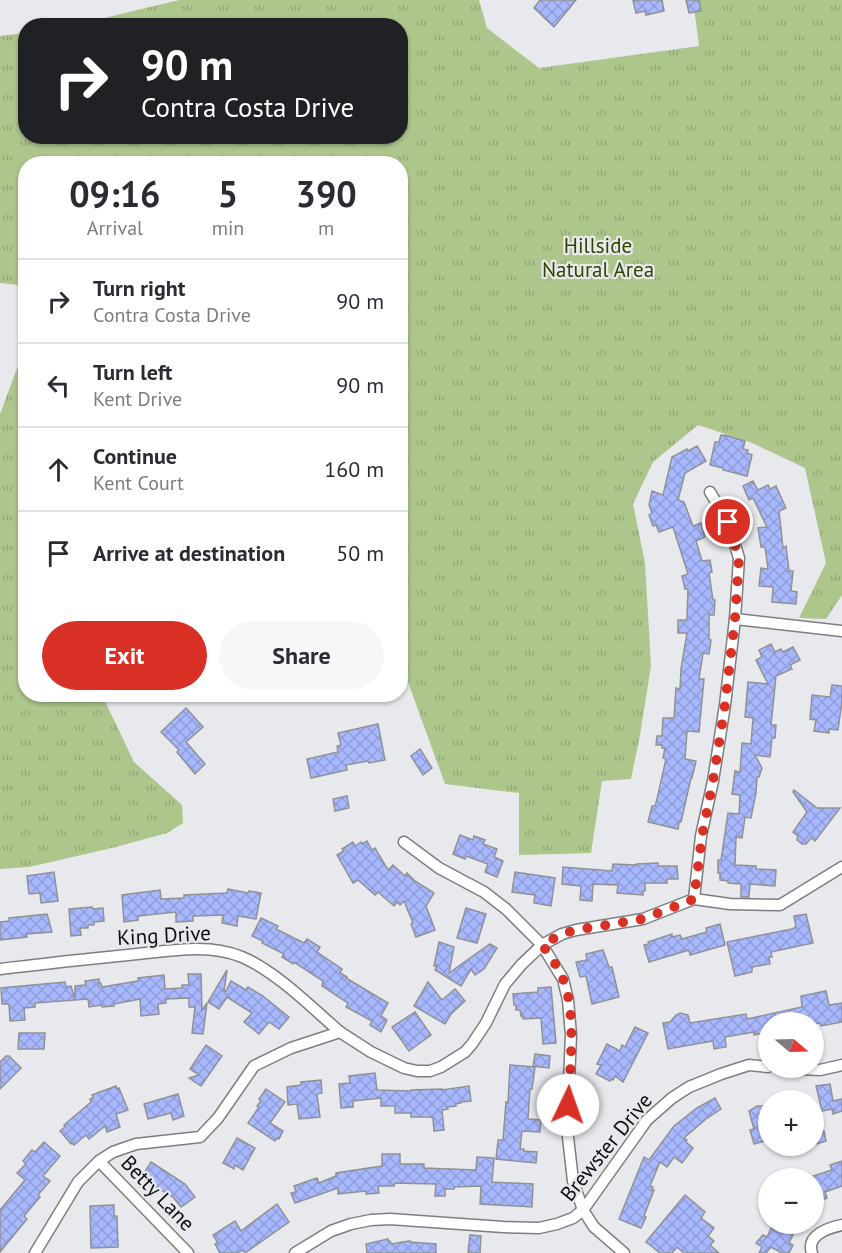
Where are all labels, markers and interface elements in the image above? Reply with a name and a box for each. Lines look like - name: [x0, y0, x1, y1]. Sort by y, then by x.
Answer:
- text: 90 m: [141, 37, 233, 92]
- icon: right: [42, 42, 120, 120]
- text: Contra Costa Drive: [141, 90, 354, 124]
- text: 09:16: [69, 170, 161, 217]
- text: 5: [218, 170, 238, 217]
- text: 390: [296, 170, 357, 217]
- text: Arrival: [87, 215, 143, 241]
- text: min: [212, 215, 244, 241]
- text: m: [318, 215, 334, 241]
- park label: Hillside Natural Area: [542, 232, 654, 283]
- text: Turn right: [93, 274, 185, 302]
- icon: right: [42, 285, 75, 318]
- text: 90 m: [336, 287, 384, 315]
- text: Contra Costa Drive: [93, 302, 251, 328]
- text: Turn left: [93, 358, 173, 386]
- icon: left: [42, 369, 75, 402]
- text: 90 m: [336, 371, 384, 399]
- text: Kent Drive: [93, 386, 182, 412]
- text: Continue: [93, 442, 177, 470]
- icon: ahead: [42, 453, 75, 486]
- text: 160 m: [324, 455, 384, 483]
- text: Kent Court: [93, 470, 184, 496]
- pin: [702, 496, 753, 547]
- icon: arrive: [711, 505, 744, 538]
- icon: arrive: [42, 537, 75, 570]
- text: Arrive at destination: [93, 539, 285, 567]
- text: 50 m: [336, 539, 384, 567]
- button: Exit: [42, 621, 207, 690]
- button: Share: [219, 621, 384, 690]
- street label: King Drive: [116, 919, 212, 951]
- north arrow: [758, 1012, 824, 1078]
- map controls: [758, 1012, 824, 1234]
- position arrow: [536, 1073, 600, 1137]
- street label: Brewster Drive: [554, 1087, 658, 1207]
- button: +: [758, 1090, 824, 1156]
- street label: Betty Lane: [115, 1150, 201, 1236]
- button: −: [758, 1168, 824, 1234]

